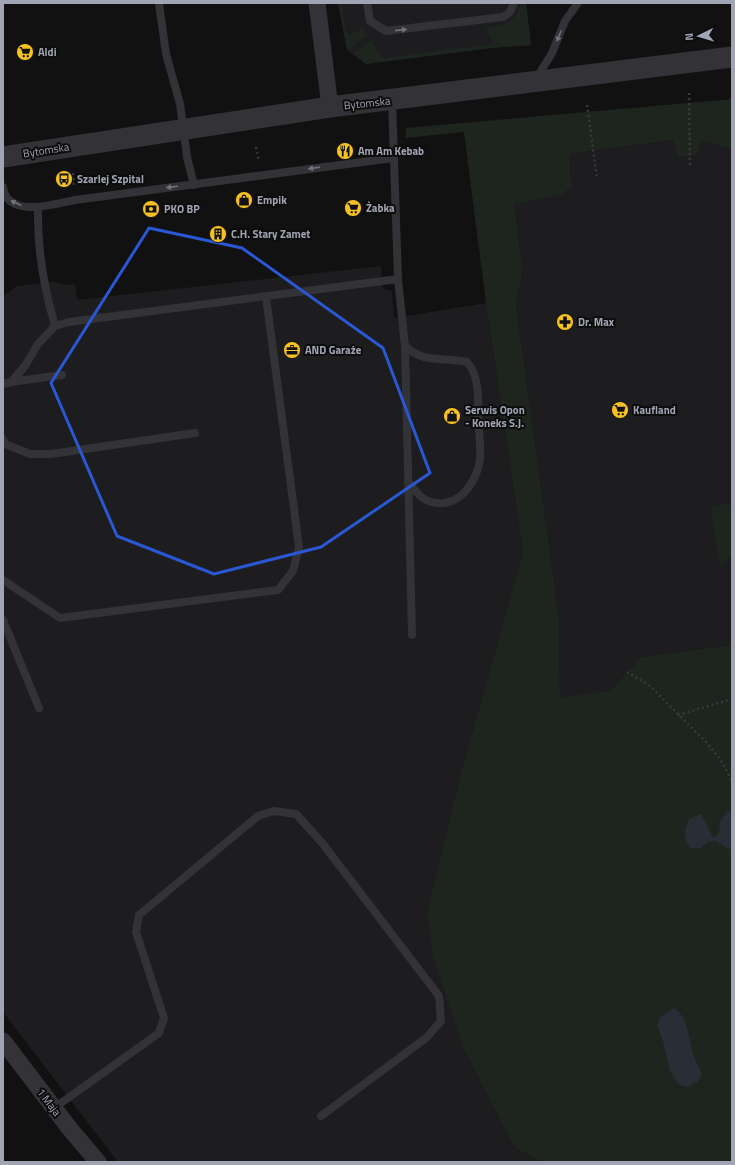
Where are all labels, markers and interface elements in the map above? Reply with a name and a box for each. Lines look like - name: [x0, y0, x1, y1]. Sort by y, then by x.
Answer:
- north arrow: [679, 16, 719, 56]
- one-way arrow: [395, 26, 407, 33]
- one-way arrow: [555, 31, 561, 43]
- text: N: [681, 32, 697, 41]
- supermarket icon: Aldi: [15, 42, 35, 62]
- place label: Aldi: [38, 44, 57, 60]
- street label: Bytomska: [343, 93, 392, 113]
- street label: Bytomska: [22, 138, 71, 162]
- restaurant icon: Am Am Kebab: [335, 141, 355, 161]
- place label: Am Am Kebab: [358, 143, 424, 159]
- one-way arrow: [308, 165, 320, 171]
- bus stop icon: Szarlej Szpital: [54, 169, 74, 189]
- place label: Szarlej Szpital: [77, 171, 144, 187]
- one-way arrow: [166, 184, 178, 191]
- shop icon: Empik: [234, 190, 254, 210]
- place label: Empik: [257, 192, 287, 208]
- supermarket icon: Żabka: [343, 198, 363, 218]
- bank icon: PKO BP: [141, 199, 161, 219]
- one-way arrow: [10, 200, 22, 206]
- place label: Żabka: [366, 200, 395, 216]
- place label: PKO BP: [164, 201, 200, 217]
- building icon: C.H. Stary Zamet: [208, 224, 228, 244]
- place label: C.H. Stary Zamet: [231, 226, 310, 242]
- pharmacy icon: Dr. Max: [555, 312, 575, 332]
- place label: Dr. Max: [578, 314, 615, 330]
- office icon: AND Garaże: [282, 340, 302, 360]
- place label: AND Garaże: [305, 342, 362, 358]
- supermarket icon: Kaufland: [610, 400, 630, 420]
- place label: Serwis Opon - Koneks S.J.: [465, 402, 525, 431]
- place label: Kaufland: [633, 402, 676, 418]
- shop icon: Serwis Opon - Koneks S.J.: [442, 406, 462, 426]
- street label: 1 Maja: [33, 1085, 65, 1120]

